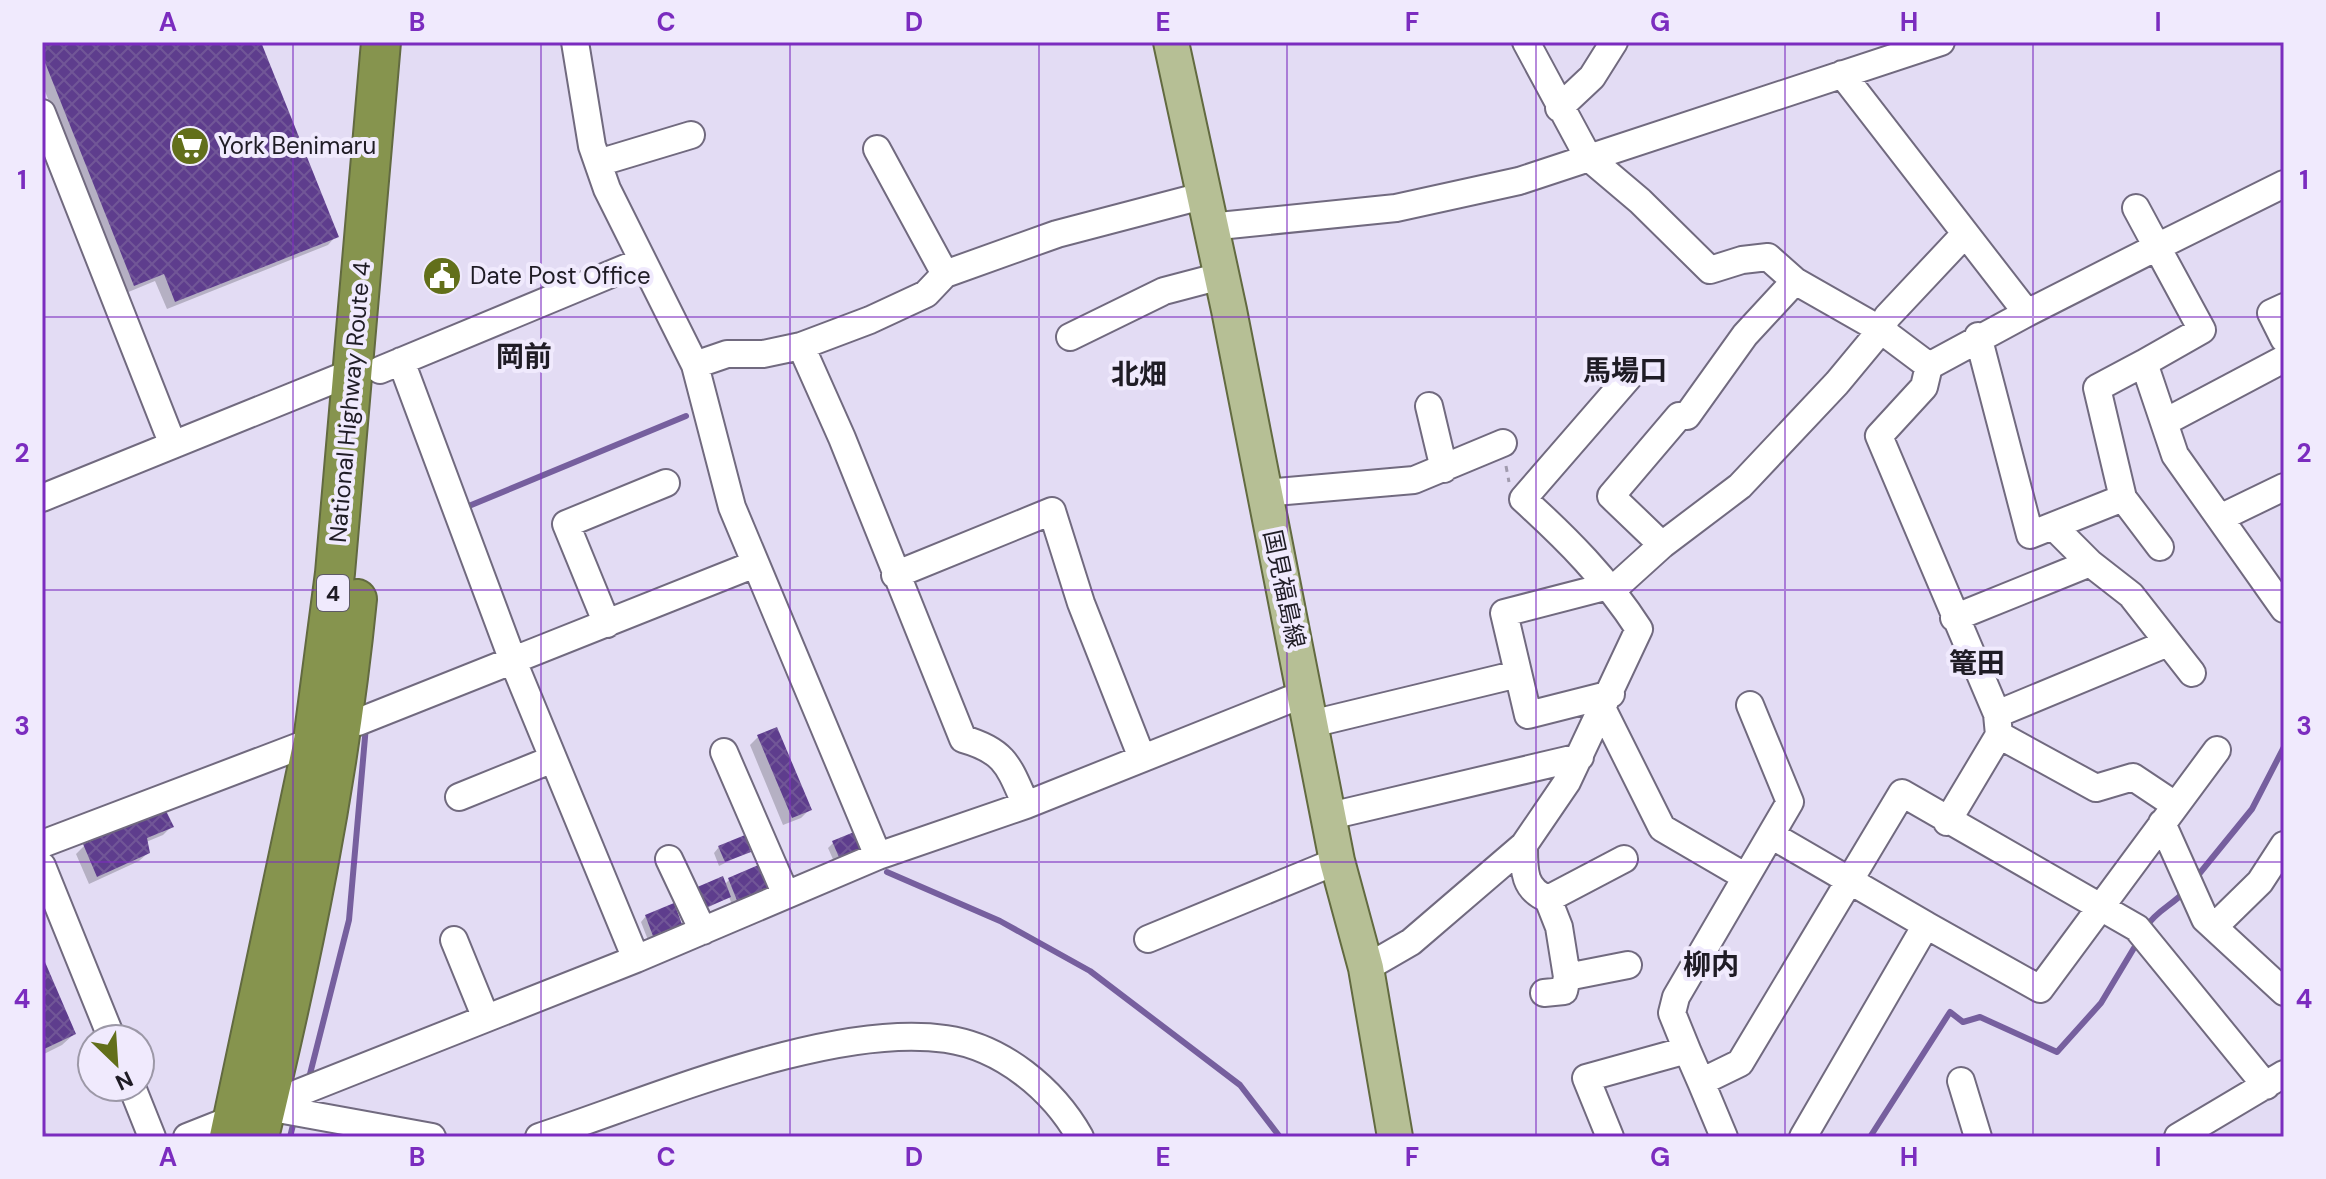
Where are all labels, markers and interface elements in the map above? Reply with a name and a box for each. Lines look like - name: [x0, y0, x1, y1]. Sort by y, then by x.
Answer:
- text: A: [159, 5, 177, 39]
- text: B: [409, 5, 425, 39]
- text: C: [656, 5, 676, 39]
- text: D: [905, 5, 923, 39]
- text: E: [1155, 5, 1171, 39]
- text: F: [1405, 5, 1419, 39]
- text: G: [1650, 5, 1670, 39]
- text: H: [1900, 5, 1918, 39]
- text: I: [2154, 5, 2162, 39]
- supermarket icon: York Benimaru: [169, 125, 211, 167]
- place label: York Benimaru: [218, 130, 376, 161]
- text: 1: [17, 163, 27, 197]
- text: 1: [2299, 163, 2309, 197]
- public building icon: Date Post Office: [421, 255, 463, 297]
- street label: National Highway Route 4: [322, 260, 377, 544]
- place label: Date Post Office: [470, 260, 651, 291]
- district label: 岡前: [496, 338, 552, 375]
- district label: 馬場口: [1583, 352, 1667, 389]
- district label: 北畑: [1111, 356, 1167, 393]
- text: 2: [14, 436, 30, 470]
- text: 2: [2296, 436, 2312, 470]
- street label: 国見福島線: [1257, 527, 1312, 651]
- road number: 4: [317, 575, 349, 611]
- district label: 篭田: [1949, 645, 2005, 682]
- text: 3: [14, 709, 30, 743]
- text: 3: [2296, 709, 2312, 743]
- district label: 柳内: [1683, 946, 1739, 983]
- text: 4: [14, 982, 30, 1016]
- text: 4: [2296, 982, 2312, 1016]
- north arrow: [76, 1023, 156, 1103]
- text: N: [111, 1064, 138, 1097]
- text: A: [159, 1140, 177, 1174]
- text: B: [409, 1140, 425, 1174]
- text: C: [656, 1140, 676, 1174]
- text: D: [905, 1140, 923, 1174]
- text: E: [1155, 1140, 1171, 1174]
- text: F: [1405, 1140, 1419, 1174]
- text: G: [1650, 1140, 1670, 1174]
- text: H: [1900, 1140, 1918, 1174]
- text: I: [2154, 1140, 2162, 1174]

